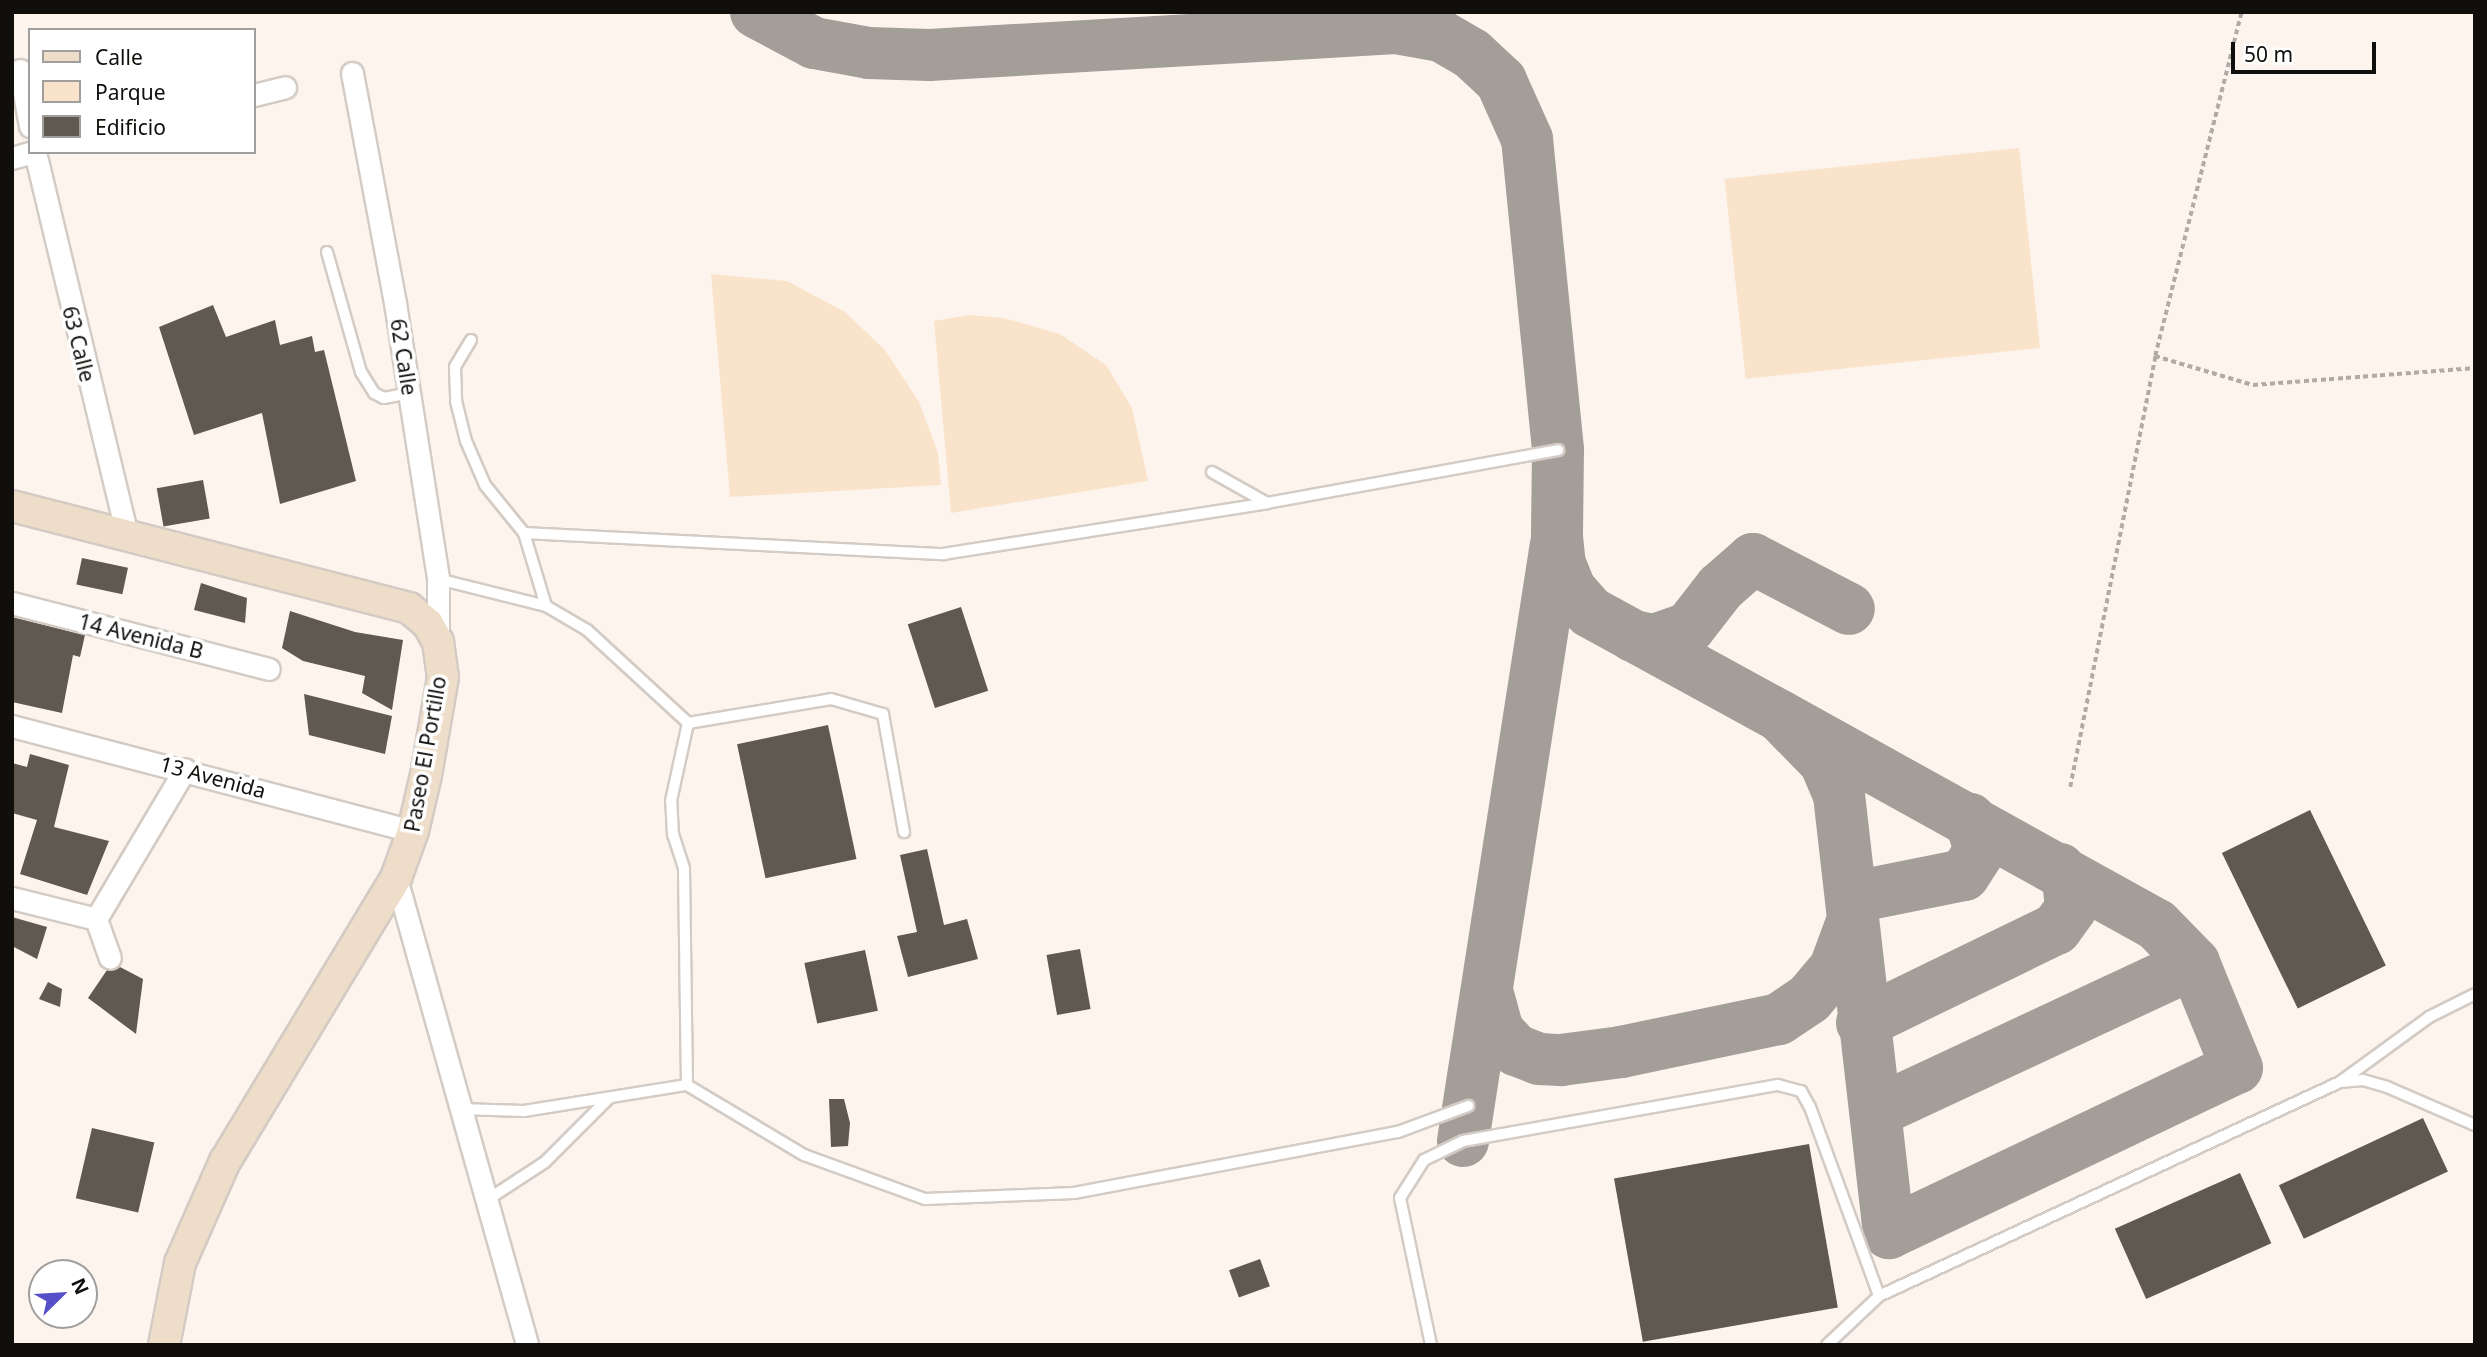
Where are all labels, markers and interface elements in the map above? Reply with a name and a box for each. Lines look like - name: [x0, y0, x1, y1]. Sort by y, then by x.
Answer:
- legend: [28, 28, 256, 154]
- scale bar: [2235, 28, 2380, 72]
- text: 50 m: [2244, 40, 2293, 68]
- text: Calle: [95, 43, 143, 71]
- text: Parque: [95, 78, 165, 106]
- text: Edificio: [95, 113, 166, 141]
- street label: 63 Calle: [57, 303, 101, 385]
- street label: 62 Calle: [386, 317, 422, 397]
- street label: 14 Avenida B: [76, 608, 206, 664]
- street label: Paseo El Portillo: [399, 674, 451, 834]
- street label: 13 Avenida: [157, 751, 269, 803]
- north arrow: [28, 1259, 98, 1329]
- text: N: [65, 1274, 95, 1299]

